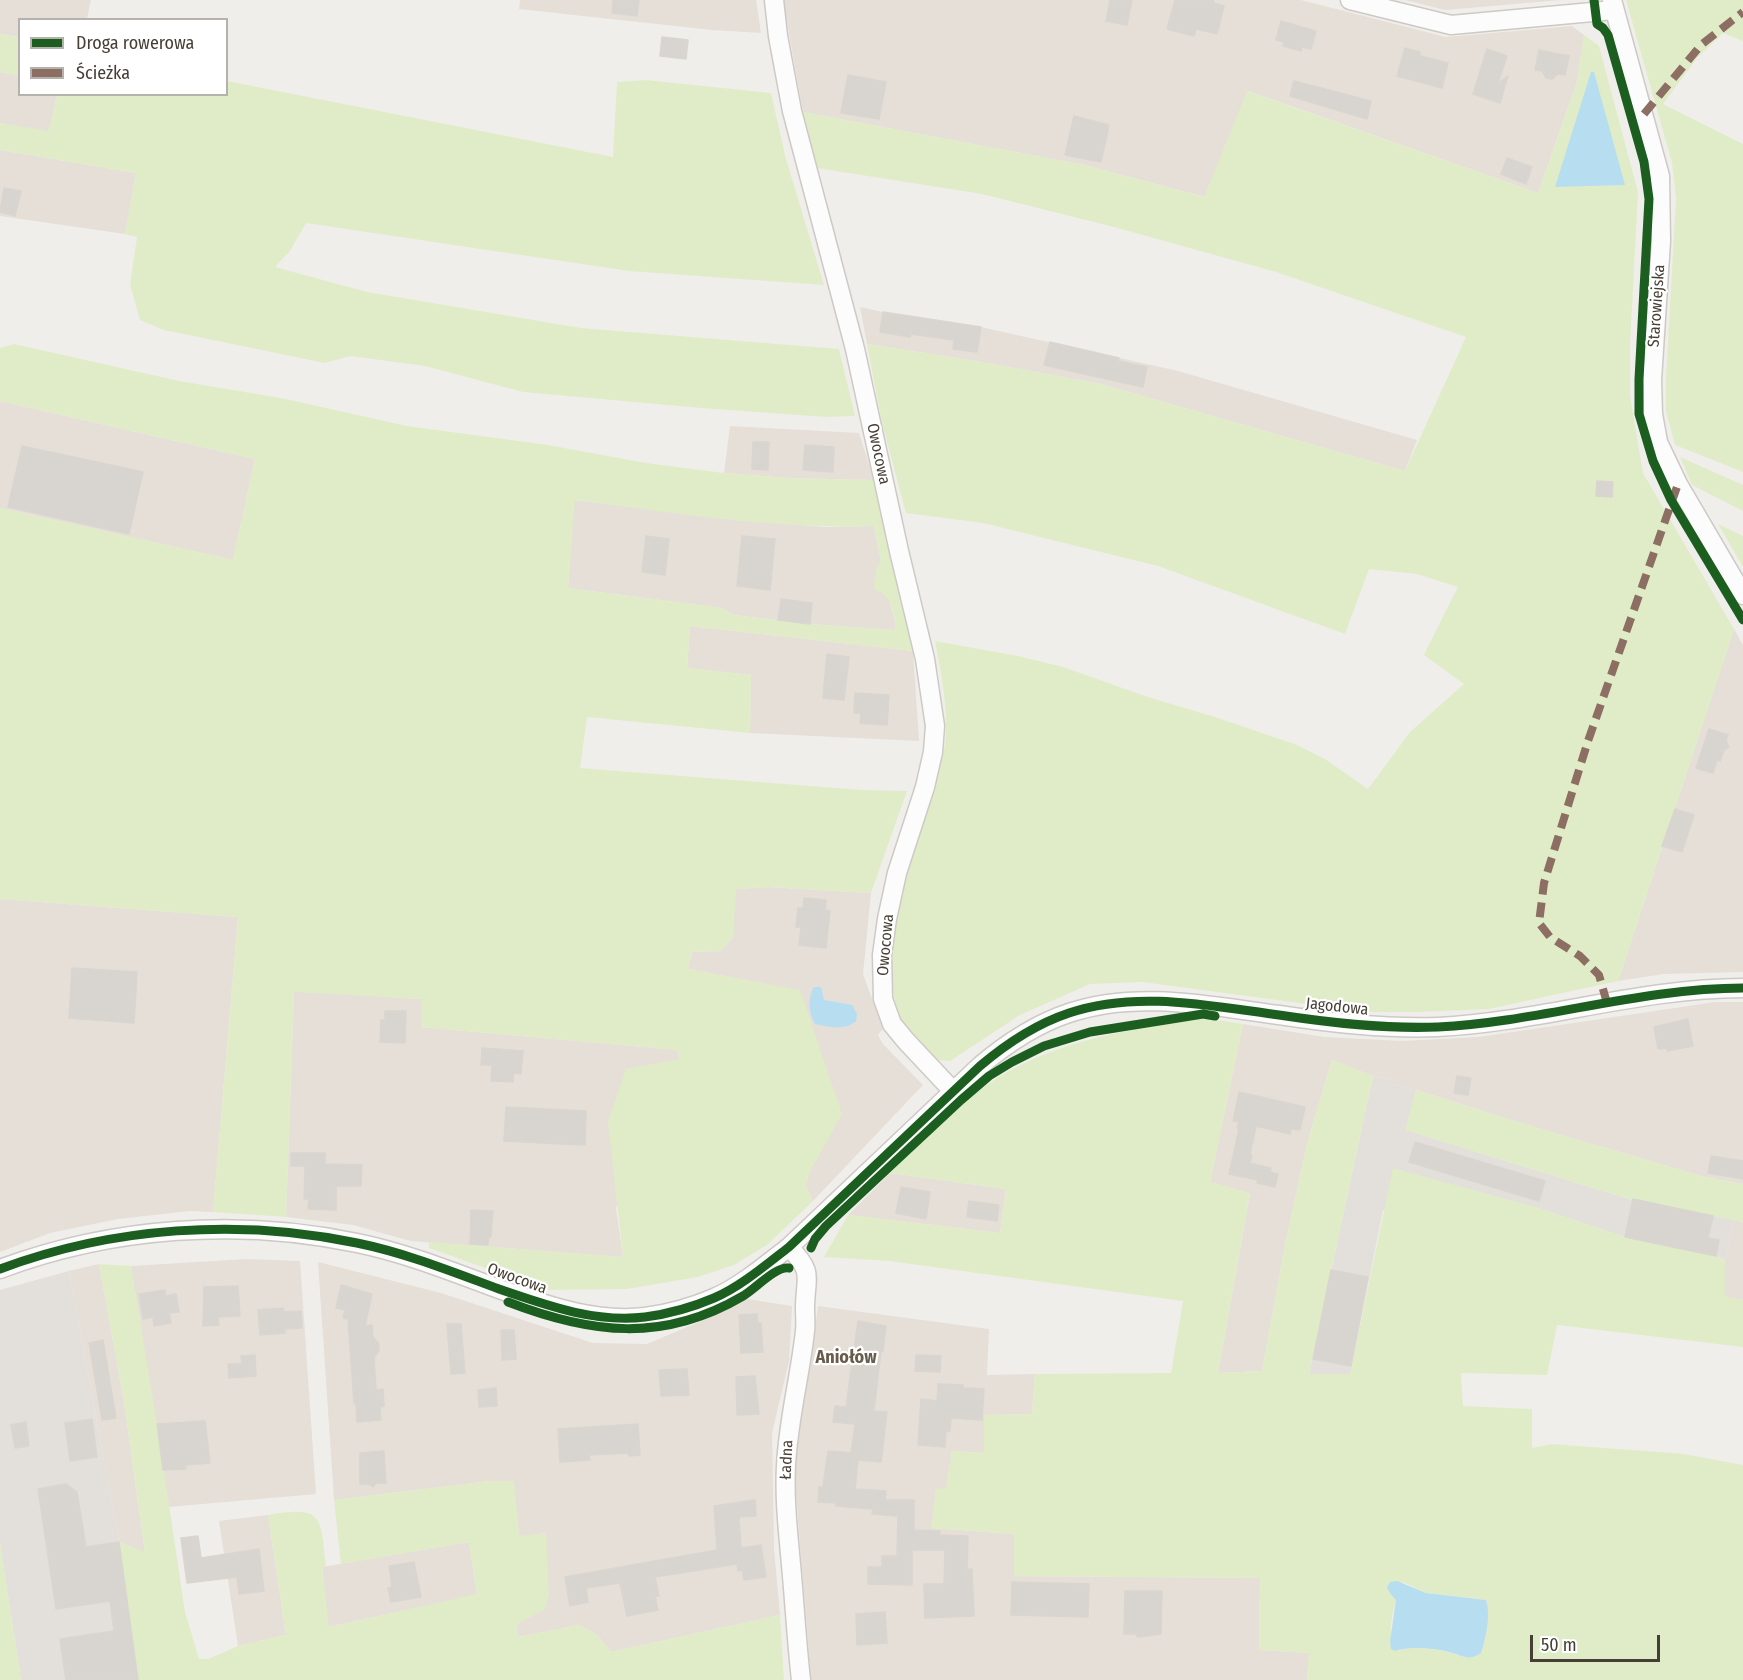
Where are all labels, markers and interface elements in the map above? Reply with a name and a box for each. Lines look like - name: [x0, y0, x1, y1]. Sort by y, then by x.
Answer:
- legend: [18, 18, 228, 96]
- text: Droga rowerowa: [76, 32, 194, 54]
- text: Ścieżka: [76, 62, 130, 84]
- street label: Starowiejska: [1645, 264, 1669, 348]
- street label: Owocowa: [862, 422, 894, 486]
- street label: Owocowa: [874, 913, 898, 977]
- street label: Jagodowa: [1305, 994, 1369, 1020]
- street label: Owocowa: [485, 1259, 549, 1299]
- district label: Aniołów: [815, 1347, 877, 1369]
- street label: Ładna: [776, 1440, 798, 1480]
- scale bar: [1533, 1623, 1664, 1661]
- text: 50 m: [1541, 1634, 1577, 1656]

